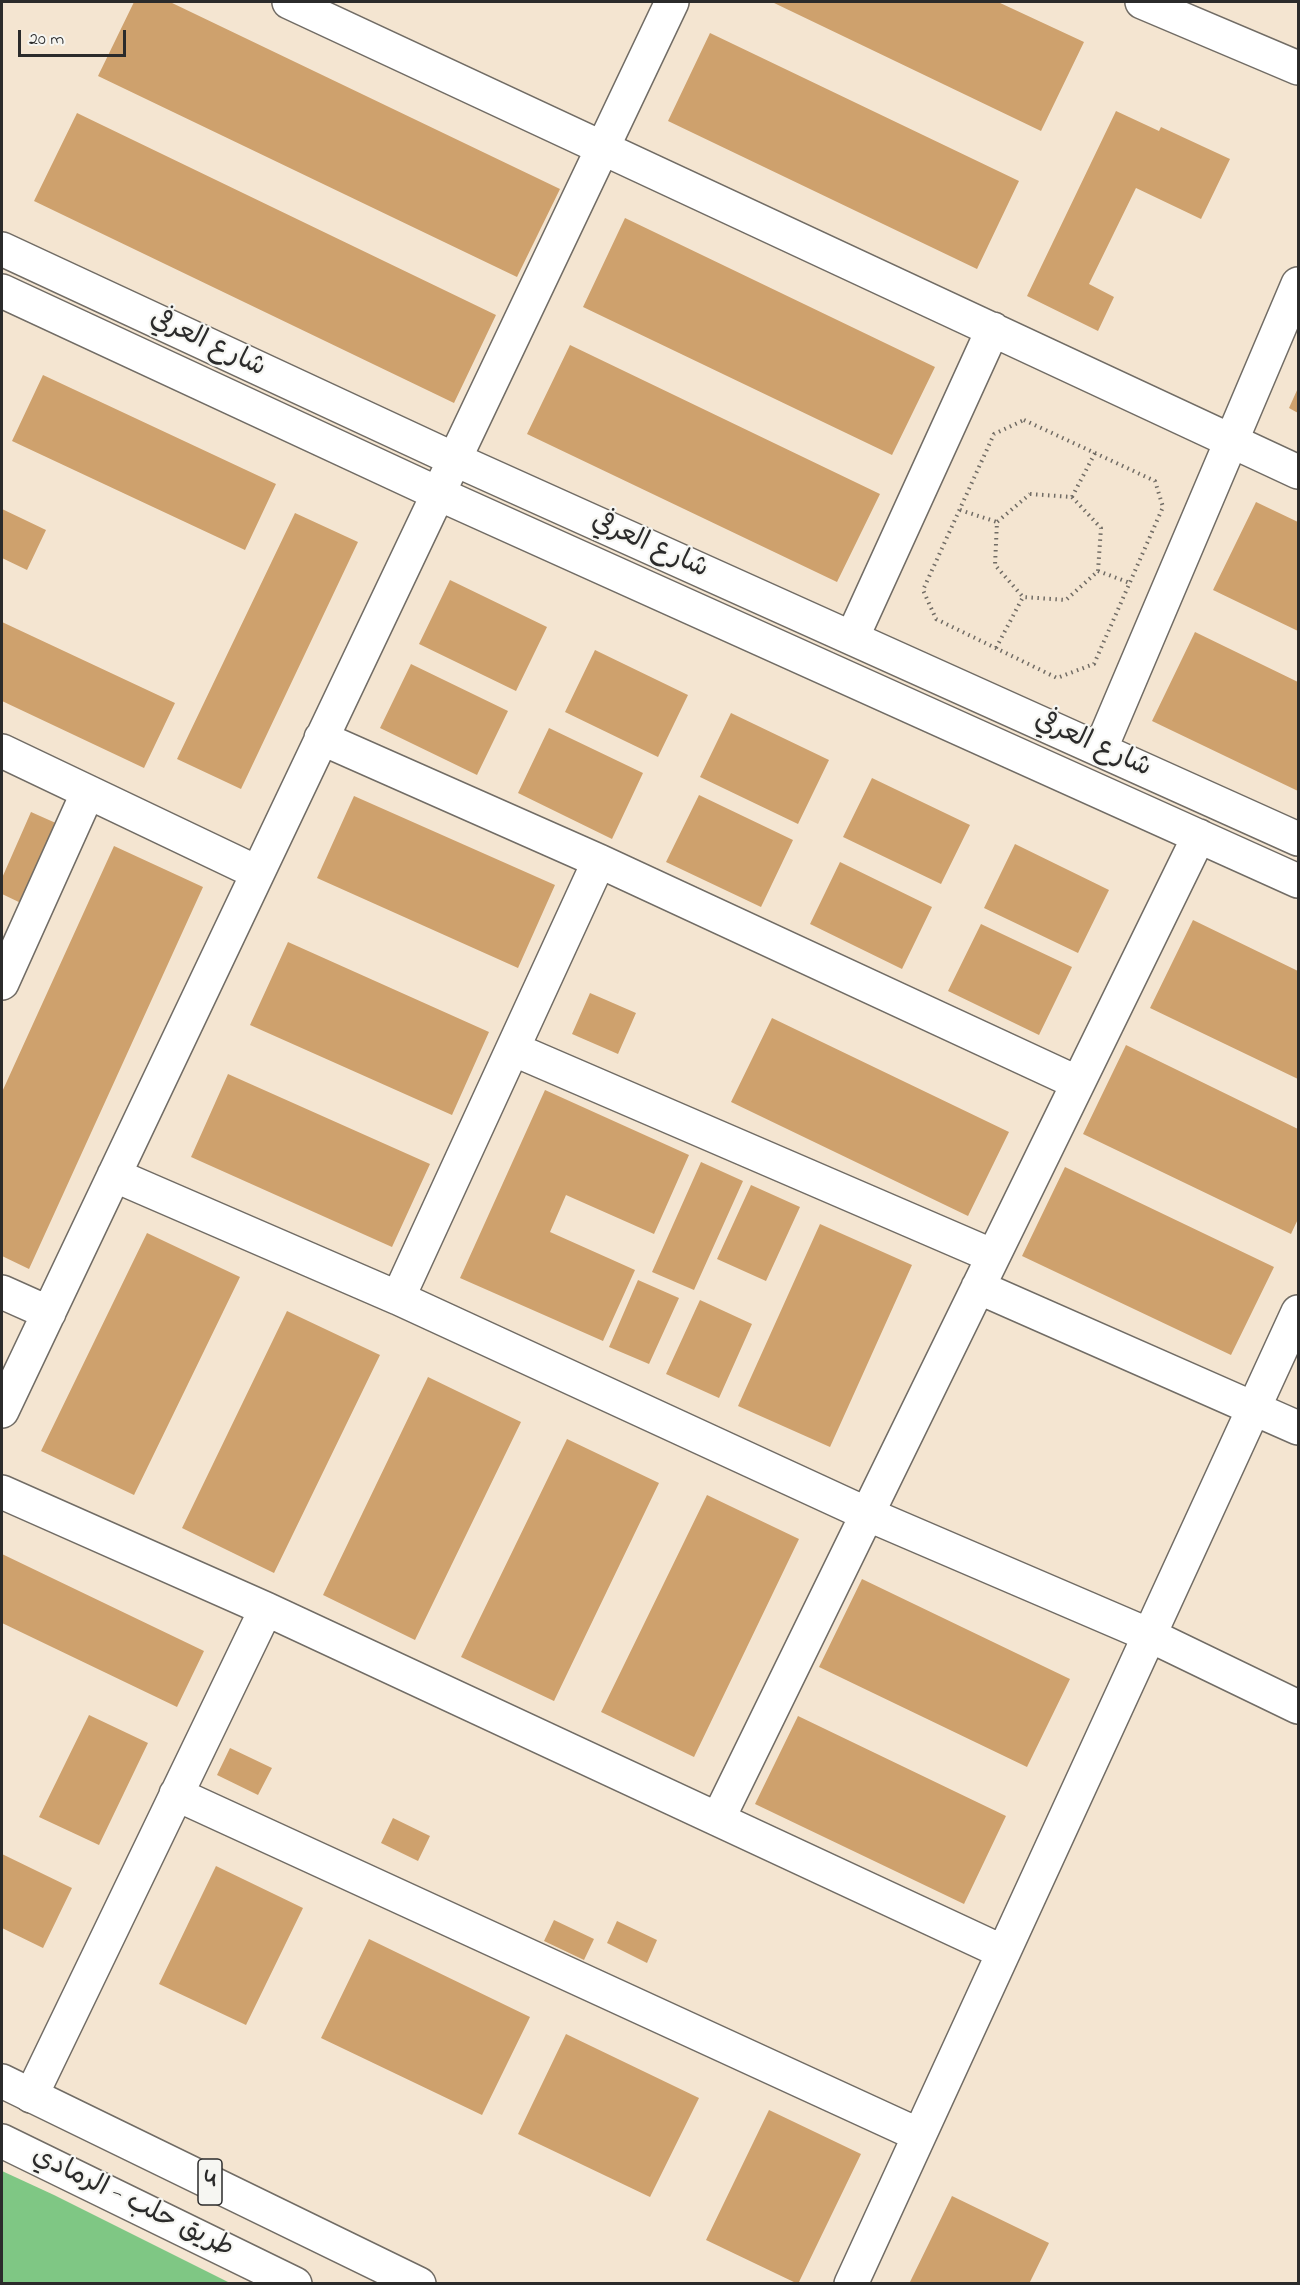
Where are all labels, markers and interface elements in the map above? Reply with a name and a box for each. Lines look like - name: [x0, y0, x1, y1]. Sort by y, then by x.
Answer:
- scale bar: [21, 18, 129, 56]
- text: 20 m: [29, 27, 64, 53]
- street label: شارع العرفي: [144, 304, 270, 386]
- street label: شارع العرفي: [586, 507, 712, 587]
- street label: شارع العرفي: [1029, 706, 1155, 786]
- street label: طريق حلب - الرمادي: [26, 2141, 238, 2267]
- road number: 4: [198, 2159, 222, 2205]

